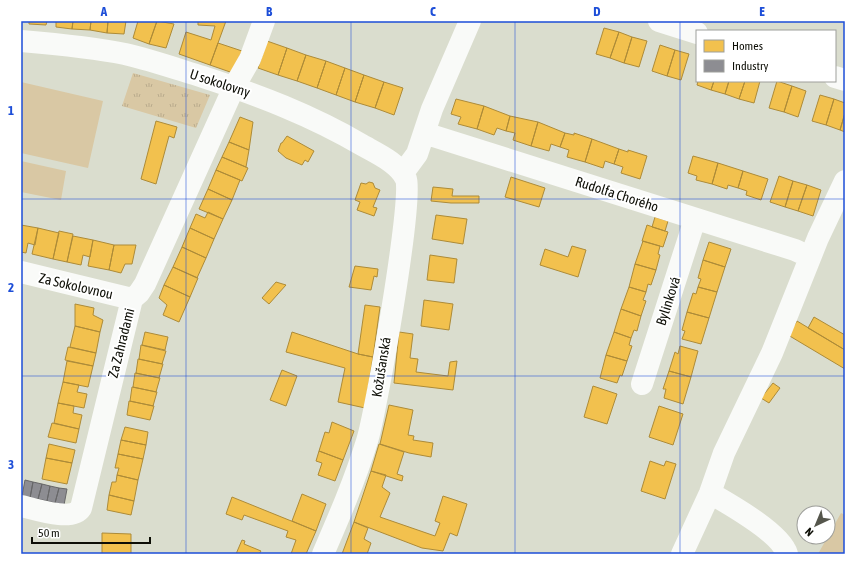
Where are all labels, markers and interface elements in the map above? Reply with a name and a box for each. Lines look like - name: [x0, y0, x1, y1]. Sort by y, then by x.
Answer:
- text: A: [100, 4, 108, 19]
- text: B: [266, 4, 273, 19]
- text: C: [430, 4, 436, 19]
- text: D: [593, 4, 601, 19]
- text: E: [759, 4, 765, 19]
- legend: [696, 30, 836, 82]
- text: Homes: [732, 39, 763, 53]
- text: Industry: [732, 59, 769, 73]
- street label: U sokolovny: [188, 66, 252, 100]
- text: 1: [8, 103, 14, 118]
- street label: Rudolfa Chorého: [573, 173, 661, 215]
- street label: Za Sokolovnou: [37, 270, 115, 302]
- street label: Bylinková: [653, 274, 683, 328]
- text: 2: [8, 280, 14, 295]
- street label: Za Zahradami: [105, 307, 137, 379]
- street label: Kožušanská: [368, 336, 394, 398]
- text: 3: [8, 457, 14, 472]
- north arrow: [796, 505, 836, 545]
- scale bar: [32, 519, 150, 545]
- text: 50 m: [38, 526, 60, 540]
- text: N: [803, 526, 816, 539]

